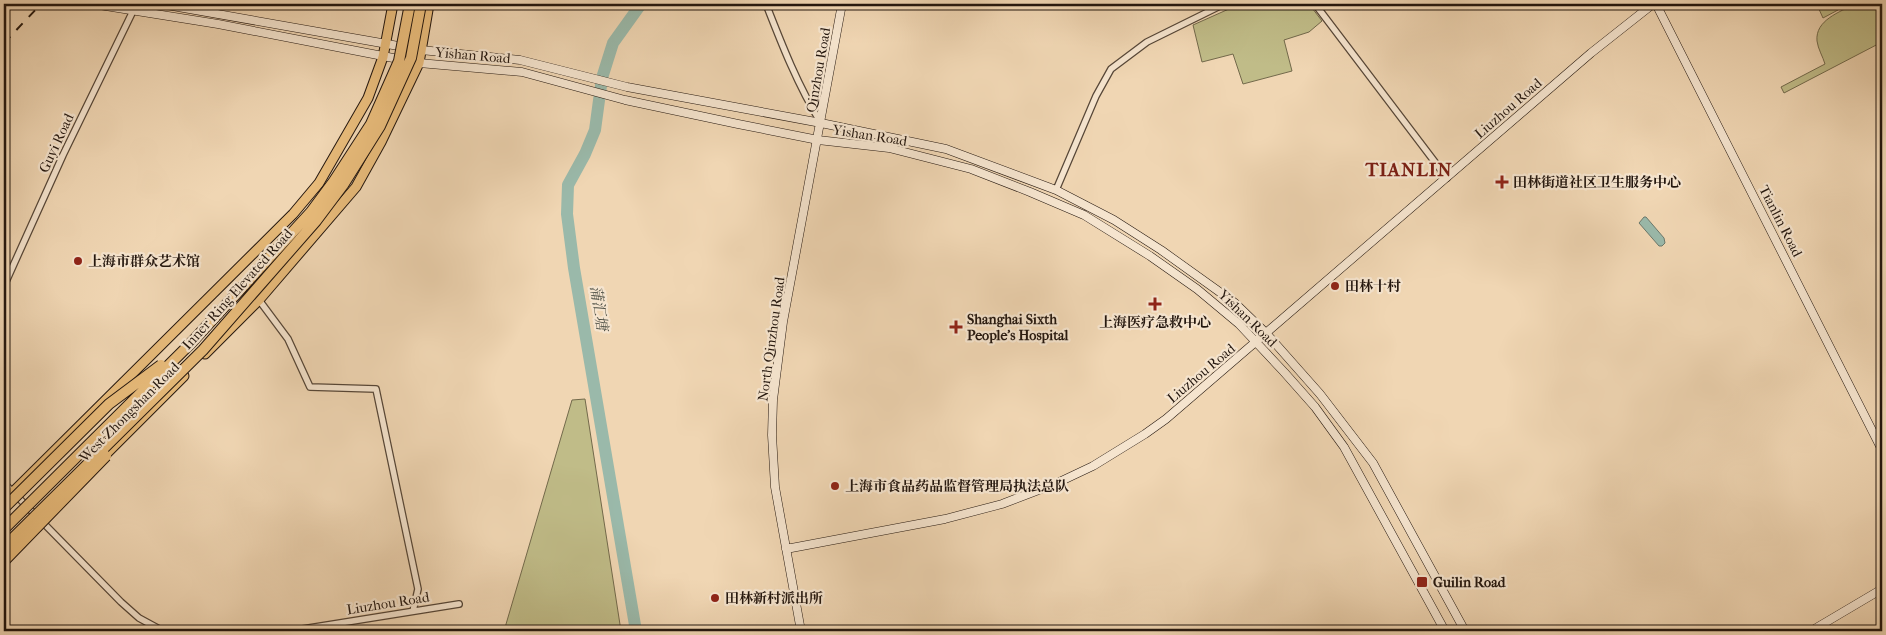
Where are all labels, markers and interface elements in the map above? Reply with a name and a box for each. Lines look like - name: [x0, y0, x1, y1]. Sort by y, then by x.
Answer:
- street label: Qinzhou Road: [803, 26, 834, 114]
- street label: Yishan Road: [434, 44, 512, 67]
- street label: Liuzhou Road: [1471, 74, 1546, 142]
- street label: Guyi Road: [35, 111, 78, 176]
- street label: Yishan Road: [830, 121, 909, 150]
- district label: TIANLIN: [1364, 159, 1453, 181]
- place label: 田林街道社区卫生服务中心: [1513, 174, 1681, 191]
- marker: 田林街道社区卫生服务中心: [1495, 175, 1509, 189]
- street label: Tianlin Road: [1755, 183, 1806, 260]
- street label: Inner Ring Elevated Road: [179, 225, 296, 353]
- place label: 上海市群众艺术馆: [88, 253, 200, 270]
- marker: 上海市群众艺术馆: [72, 255, 84, 267]
- street label: North Qinzhou Road: [754, 275, 789, 402]
- place label: 田林十村: [1345, 278, 1401, 295]
- marker: 田林十村: [1329, 280, 1341, 292]
- water label: 蒲汇塘: [587, 284, 612, 334]
- street label: Yishan Road: [1214, 285, 1281, 351]
- marker: 上海医疗急救中心: [1148, 297, 1162, 311]
- place label: Shanghai Sixth People's Hospital: [967, 311, 1069, 344]
- place label: 上海医疗急救中心: [1099, 314, 1211, 331]
- marker: Shanghai Sixth People's Hospital: [949, 320, 963, 334]
- street label: Liuzhou Road: [1164, 340, 1239, 407]
- street label: West Zhongshan Road: [75, 359, 183, 467]
- place label: 上海市食品药品监督管理局执法总队: [845, 478, 1069, 495]
- marker: 上海市食品药品监督管理局执法总队: [829, 480, 841, 492]
- place label: Guilin Road: [1433, 574, 1507, 591]
- marker: Guilin Road: [1415, 575, 1429, 589]
- street label: Liuzhou Road: [346, 589, 431, 618]
- place label: 田林新村派出所: [725, 590, 823, 607]
- marker: 田林新村派出所: [709, 592, 721, 604]

